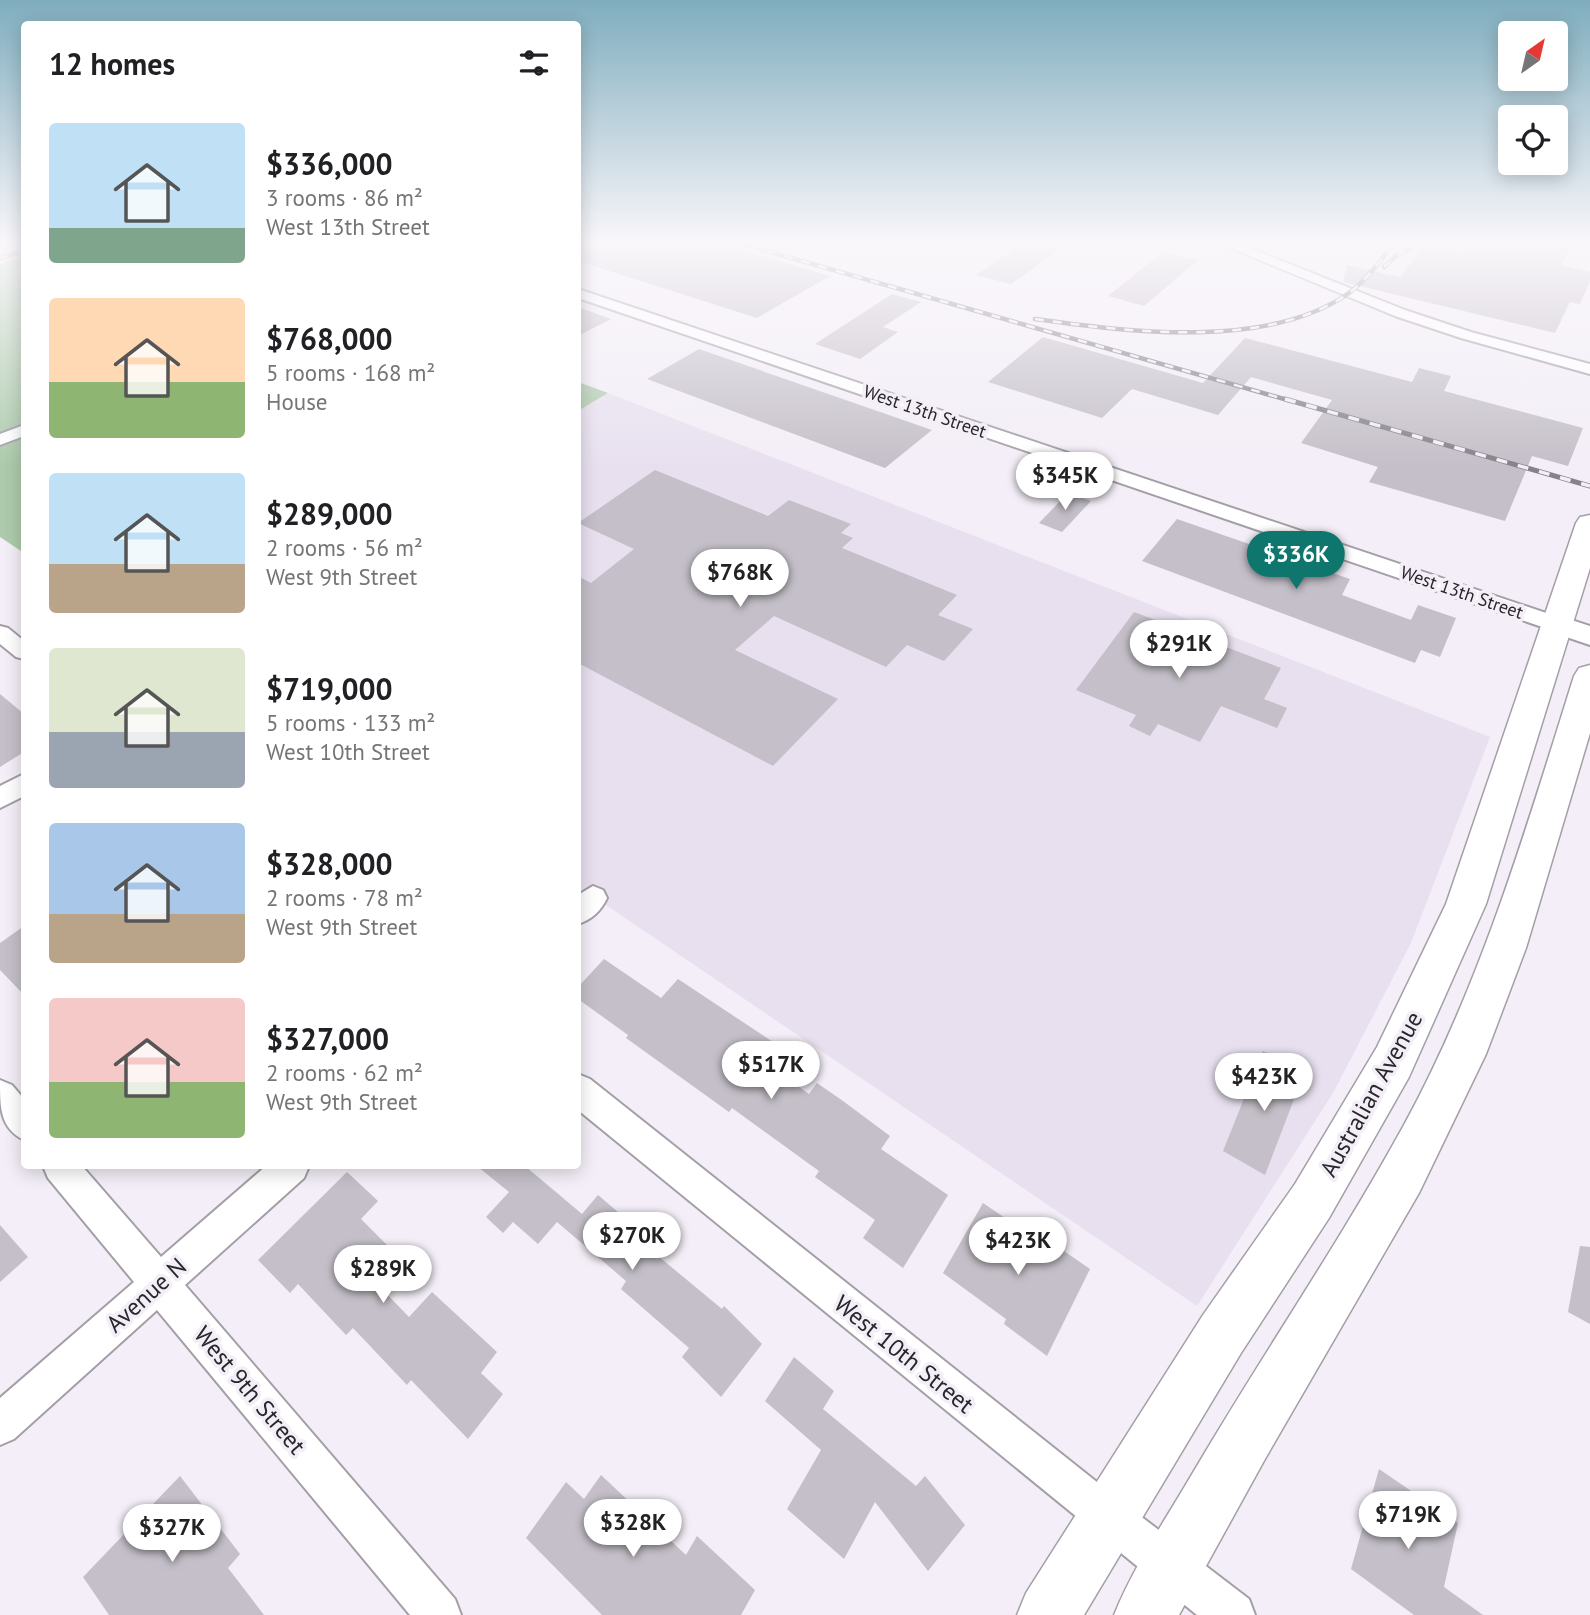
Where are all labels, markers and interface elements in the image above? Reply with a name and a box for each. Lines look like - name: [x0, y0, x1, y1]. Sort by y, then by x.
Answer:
- north arrow: [1498, 21, 1568, 91]
- map controls: [1498, 21, 1568, 175]
- text: 12 homes: [49, 44, 175, 83]
- icon: filters: [515, 44, 553, 82]
- button: locate: [1498, 105, 1568, 175]
- text: $336,000: [266, 144, 393, 183]
- icon: home: [105, 151, 189, 235]
- text: 3 rooms · 86 m²: [266, 183, 423, 212]
- text: West 13th Street: [266, 212, 430, 241]
- text: $768,000: [266, 319, 393, 358]
- icon: home: [105, 326, 189, 410]
- text: 5 rooms · 168 m²: [266, 358, 435, 387]
- street label: West 13th Street: [861, 379, 989, 443]
- text: House: [266, 387, 328, 416]
- pin: $345K: [1016, 452, 1114, 512]
- text: $345K: [1032, 460, 1098, 489]
- text: $289,000: [266, 494, 393, 533]
- icon: home: [105, 501, 189, 585]
- pin: $336K: [1247, 532, 1345, 591]
- text: 2 rooms · 56 m²: [266, 533, 423, 562]
- text: $336K: [1263, 539, 1329, 568]
- pin: $768K: [691, 550, 789, 609]
- text: $768K: [707, 557, 773, 586]
- street label: West 13th Street: [1398, 560, 1526, 624]
- text: West 9th Street: [266, 562, 417, 591]
- pin: $291K: [1130, 620, 1228, 680]
- text: $291K: [1146, 628, 1212, 657]
- text: $719,000: [266, 669, 393, 708]
- icon: home: [105, 676, 189, 760]
- text: 5 rooms · 133 m²: [266, 708, 435, 737]
- text: West 10th Street: [266, 737, 430, 766]
- text: $328,000: [266, 844, 393, 883]
- icon: home: [105, 851, 189, 935]
- text: 2 rooms · 78 m²: [266, 883, 423, 912]
- text: West 9th Street: [266, 912, 417, 941]
- street label: Australian Avenue: [1313, 1006, 1429, 1182]
- text: $327,000: [266, 1019, 389, 1058]
- icon: home: [105, 1026, 189, 1110]
- pin: $517K: [722, 1042, 820, 1101]
- text: $517K: [738, 1049, 804, 1078]
- pin: $423K: [1215, 1054, 1313, 1113]
- text: 2 rooms · 62 m²: [266, 1058, 423, 1087]
- text: $423K: [1231, 1061, 1297, 1090]
- text: West 9th Street: [266, 1087, 417, 1116]
- pin: $270K: [583, 1212, 681, 1272]
- pin: $423K: [969, 1218, 1067, 1277]
- text: $270K: [599, 1220, 665, 1249]
- text: $423K: [985, 1225, 1051, 1254]
- pin: $289K: [334, 1246, 432, 1305]
- street label: Avenue N: [99, 1251, 193, 1339]
- text: $289K: [350, 1253, 416, 1282]
- street label: West 10th Street: [828, 1288, 980, 1420]
- street label: West 9th Street: [187, 1320, 313, 1460]
- pin: $719K: [1359, 1492, 1457, 1551]
- text: $719K: [1375, 1499, 1441, 1528]
- pin: $328K: [584, 1500, 682, 1559]
- pin: $327K: [123, 1504, 221, 1564]
- text: $328K: [600, 1507, 666, 1536]
- text: $327K: [139, 1512, 205, 1541]

